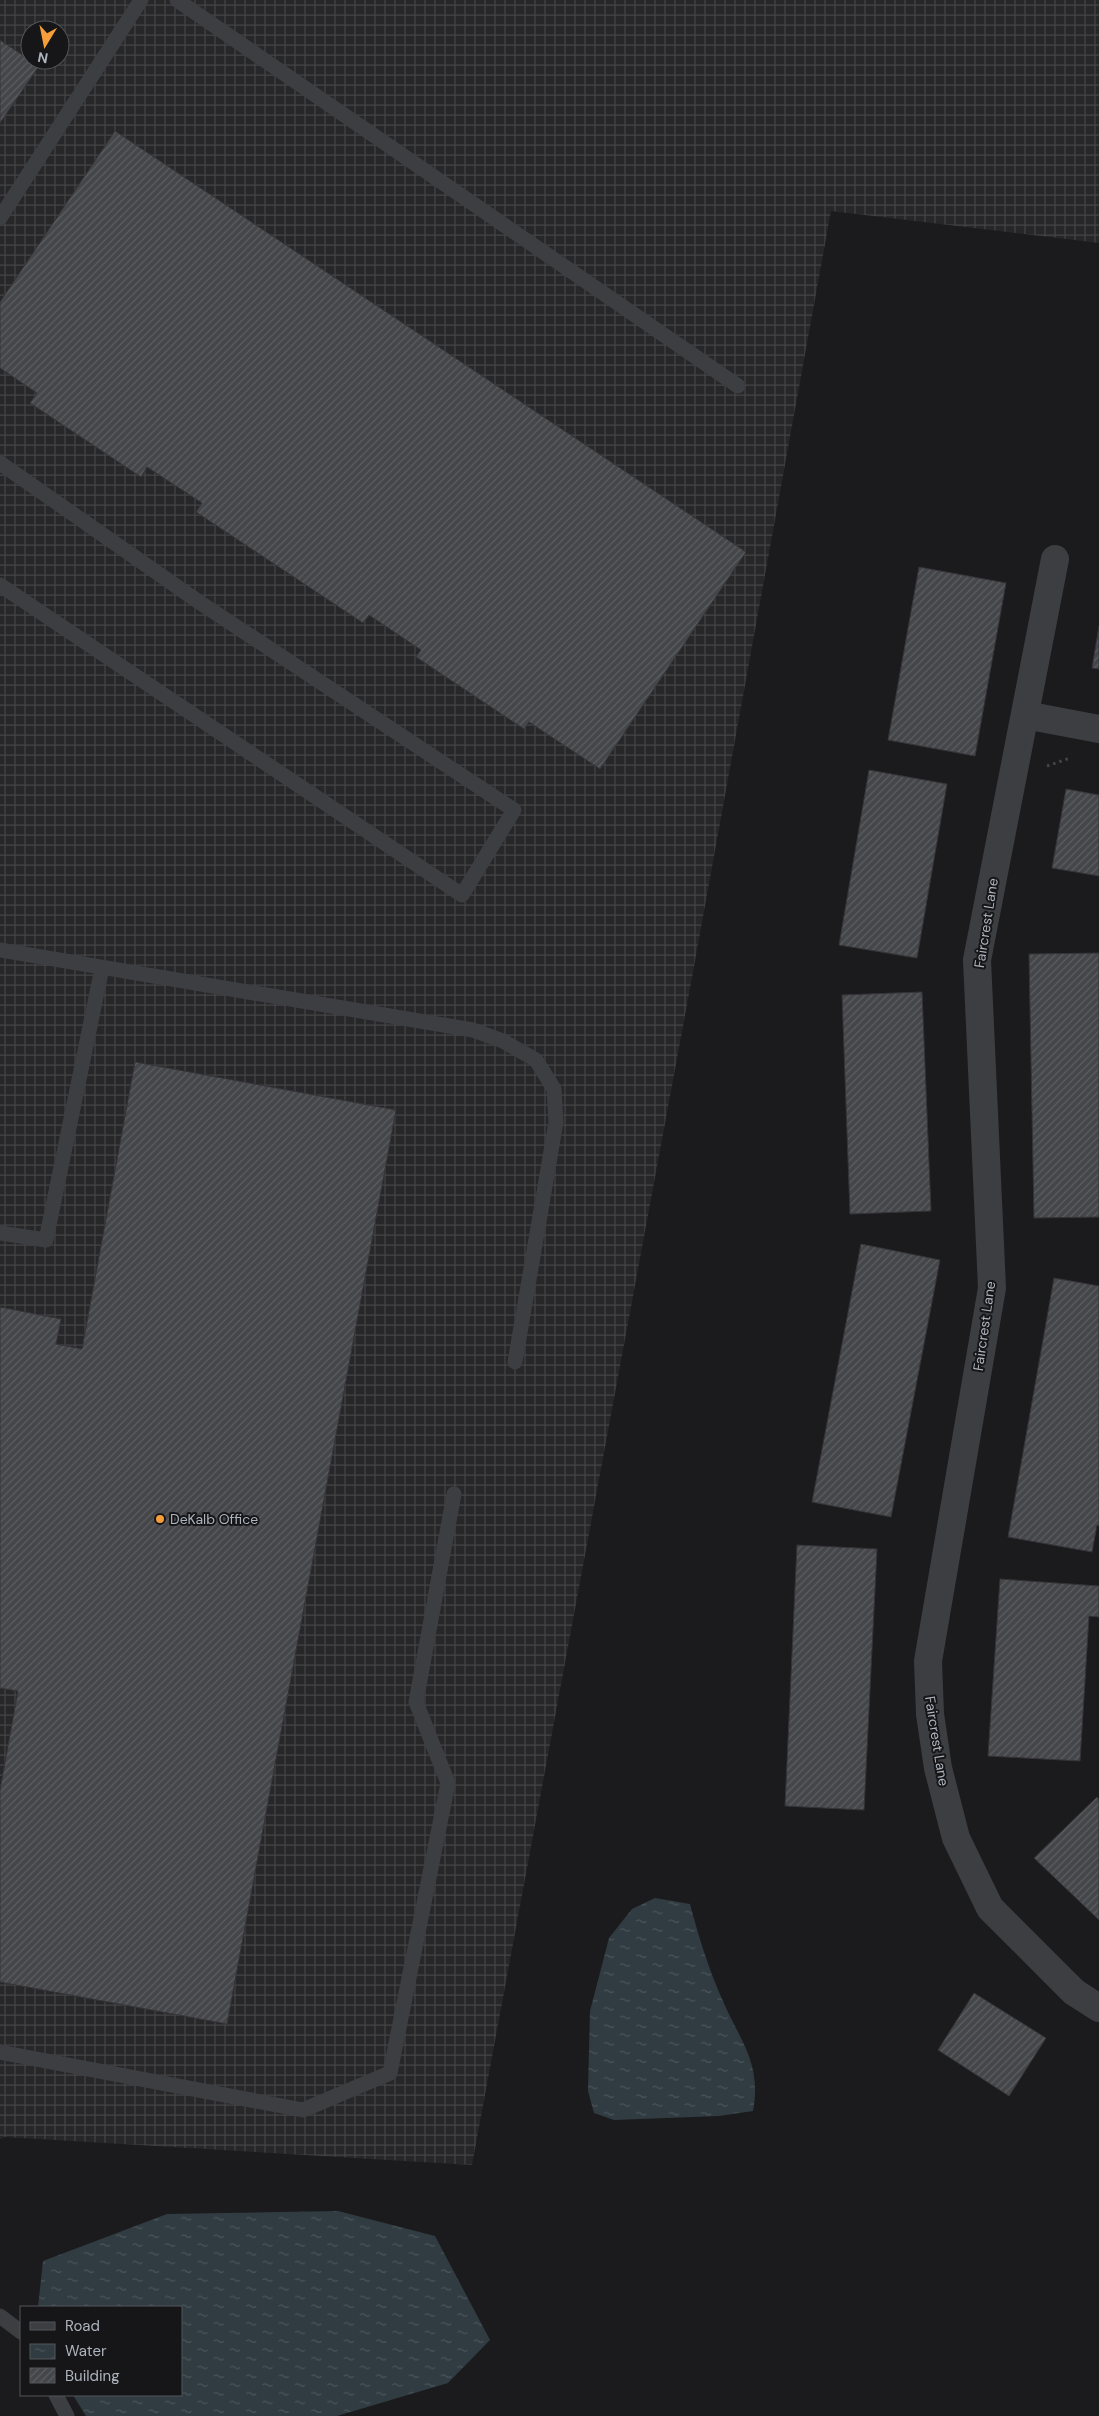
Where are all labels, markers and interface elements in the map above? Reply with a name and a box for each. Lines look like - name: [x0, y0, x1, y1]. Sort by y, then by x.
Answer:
- north arrow: [20, 20, 70, 70]
- text: N: [36, 48, 49, 68]
- street label: Faircrest Lane: [970, 877, 1002, 969]
- street label: Faircrest Lane: [969, 1280, 999, 1372]
- place label: DeKalb Office: [170, 1510, 258, 1528]
- marker: DeKalb Office: [154, 1513, 166, 1525]
- street label: Faircrest Lane: [921, 1695, 953, 1787]
- legend: [20, 2306, 182, 2396]
- text: Road: [65, 2316, 100, 2336]
- text: Water: [65, 2341, 107, 2361]
- text: Building: [65, 2366, 120, 2386]

